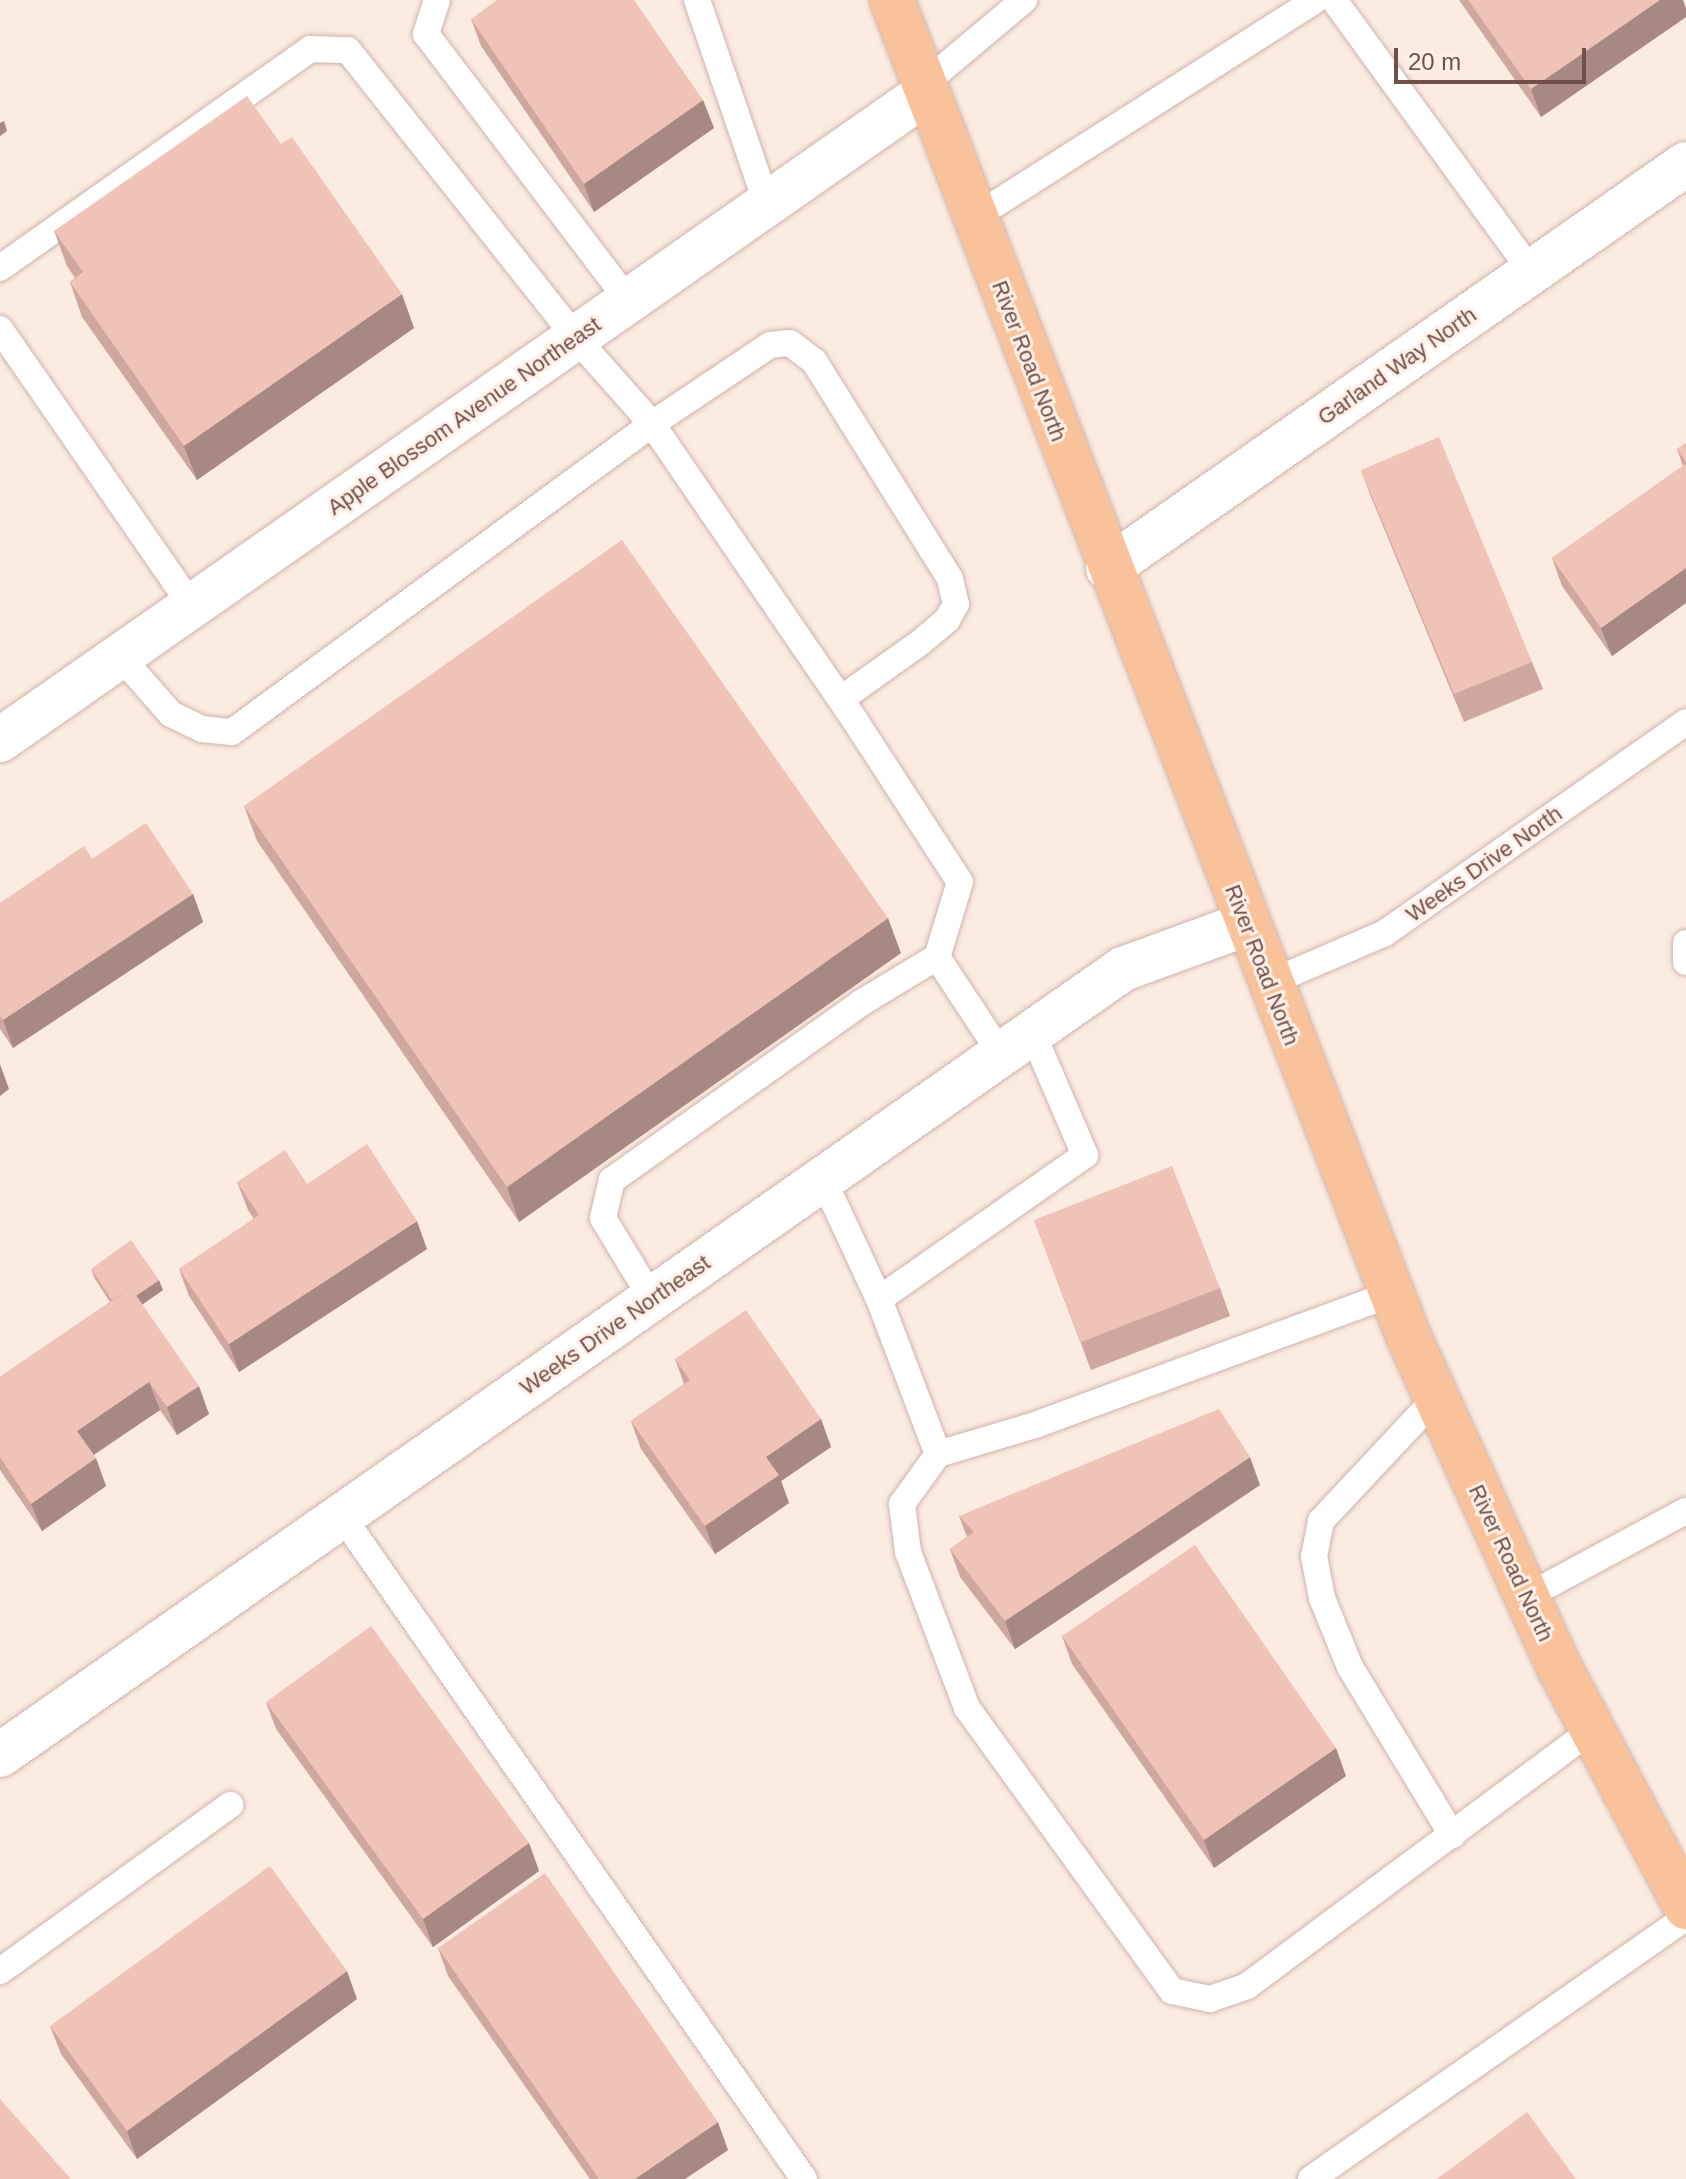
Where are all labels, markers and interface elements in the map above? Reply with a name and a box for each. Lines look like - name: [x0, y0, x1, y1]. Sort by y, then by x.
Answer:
- scale bar: [1398, 32, 1590, 82]
- text: 20 m: [1408, 48, 1461, 75]
- street label: River Road North: [986, 277, 1072, 445]
- street label: Garland Way North: [1313, 301, 1481, 431]
- street label: Apple Blossom Avenue Northeast: [322, 311, 606, 521]
- street label: Weeks Drive North: [1401, 800, 1567, 928]
- street label: River Road North: [1219, 881, 1305, 1049]
- street label: Weeks Drive Northeast: [515, 1249, 715, 1401]
- street label: River Road North: [1463, 1480, 1559, 1646]

